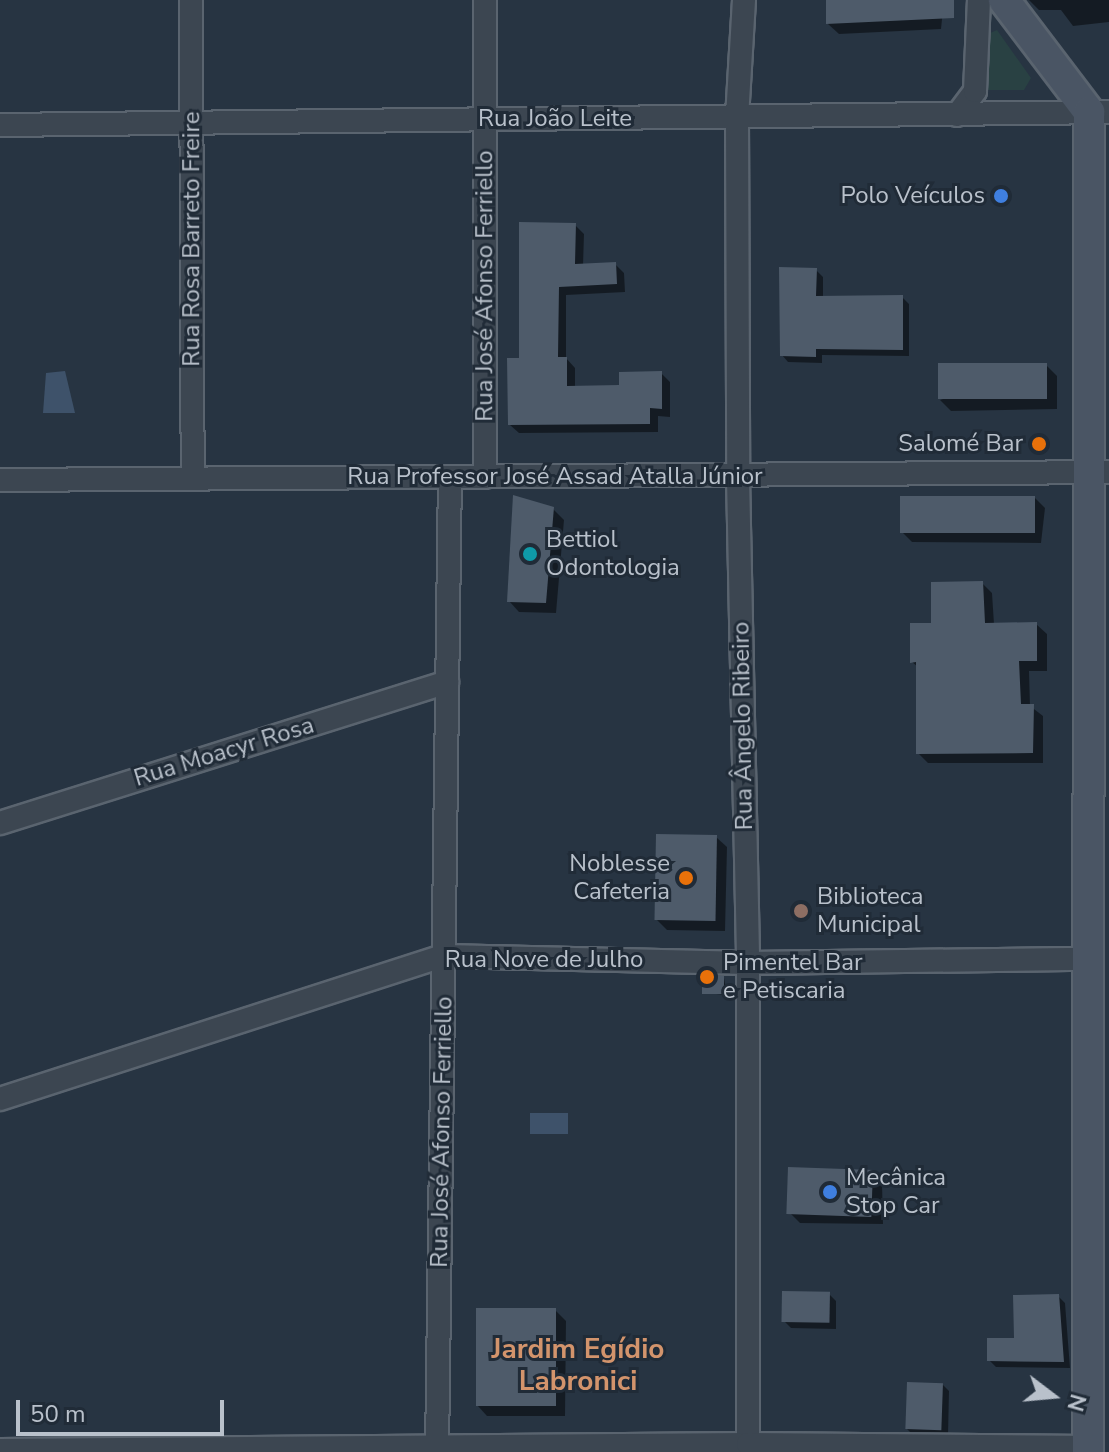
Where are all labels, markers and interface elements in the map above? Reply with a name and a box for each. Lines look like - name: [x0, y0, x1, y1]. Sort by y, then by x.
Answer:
- street label: Rua João Leite: [478, 105, 632, 133]
- street label: Rua Rosa Barreto Freire: [178, 111, 206, 367]
- street label: Rua José Afonso Ferriello: [471, 150, 499, 422]
- place label: Polo Veículos: [841, 182, 985, 210]
- marker: Polo Veículos: [992, 187, 1010, 205]
- place label: Salomé Bar: [898, 430, 1023, 458]
- marker: Salomé Bar: [1030, 435, 1048, 453]
- street label: Rua Professor José Assad Atalla Júnior: [347, 463, 763, 491]
- place label: Bettiol Odontologia: [546, 526, 680, 582]
- marker: Bettiol Odontologia: [521, 545, 539, 563]
- street label: Rua Ângelo Ribeiro: [727, 621, 759, 831]
- street label: Rua Moacyr Rosa: [131, 711, 317, 793]
- place label: Noblesse Cafeteria: [569, 850, 670, 906]
- marker: Noblesse Cafeteria: [677, 869, 695, 887]
- place label: Biblioteca Municipal: [817, 883, 923, 939]
- marker: Biblioteca Municipal: [792, 902, 810, 920]
- street label: Rua Nove de Julho: [445, 946, 643, 974]
- place label: Pimentel Bar e Petiscaria: [723, 949, 863, 1005]
- marker: Pimentel Bar e Petiscaria: [698, 968, 716, 986]
- street label: Rua José Afonso Ferriello: [425, 996, 459, 1268]
- place label: Mecânica Stop Car: [846, 1164, 946, 1220]
- marker: Mecânica Stop Car: [821, 1183, 839, 1201]
- district label: Jardim Egídio Labronici: [492, 1332, 664, 1398]
- north arrow: [1013, 1356, 1093, 1436]
- scale bar: [20, 1384, 228, 1434]
- text: N: [1059, 1391, 1093, 1415]
- text: 50 m: [30, 1398, 86, 1430]

